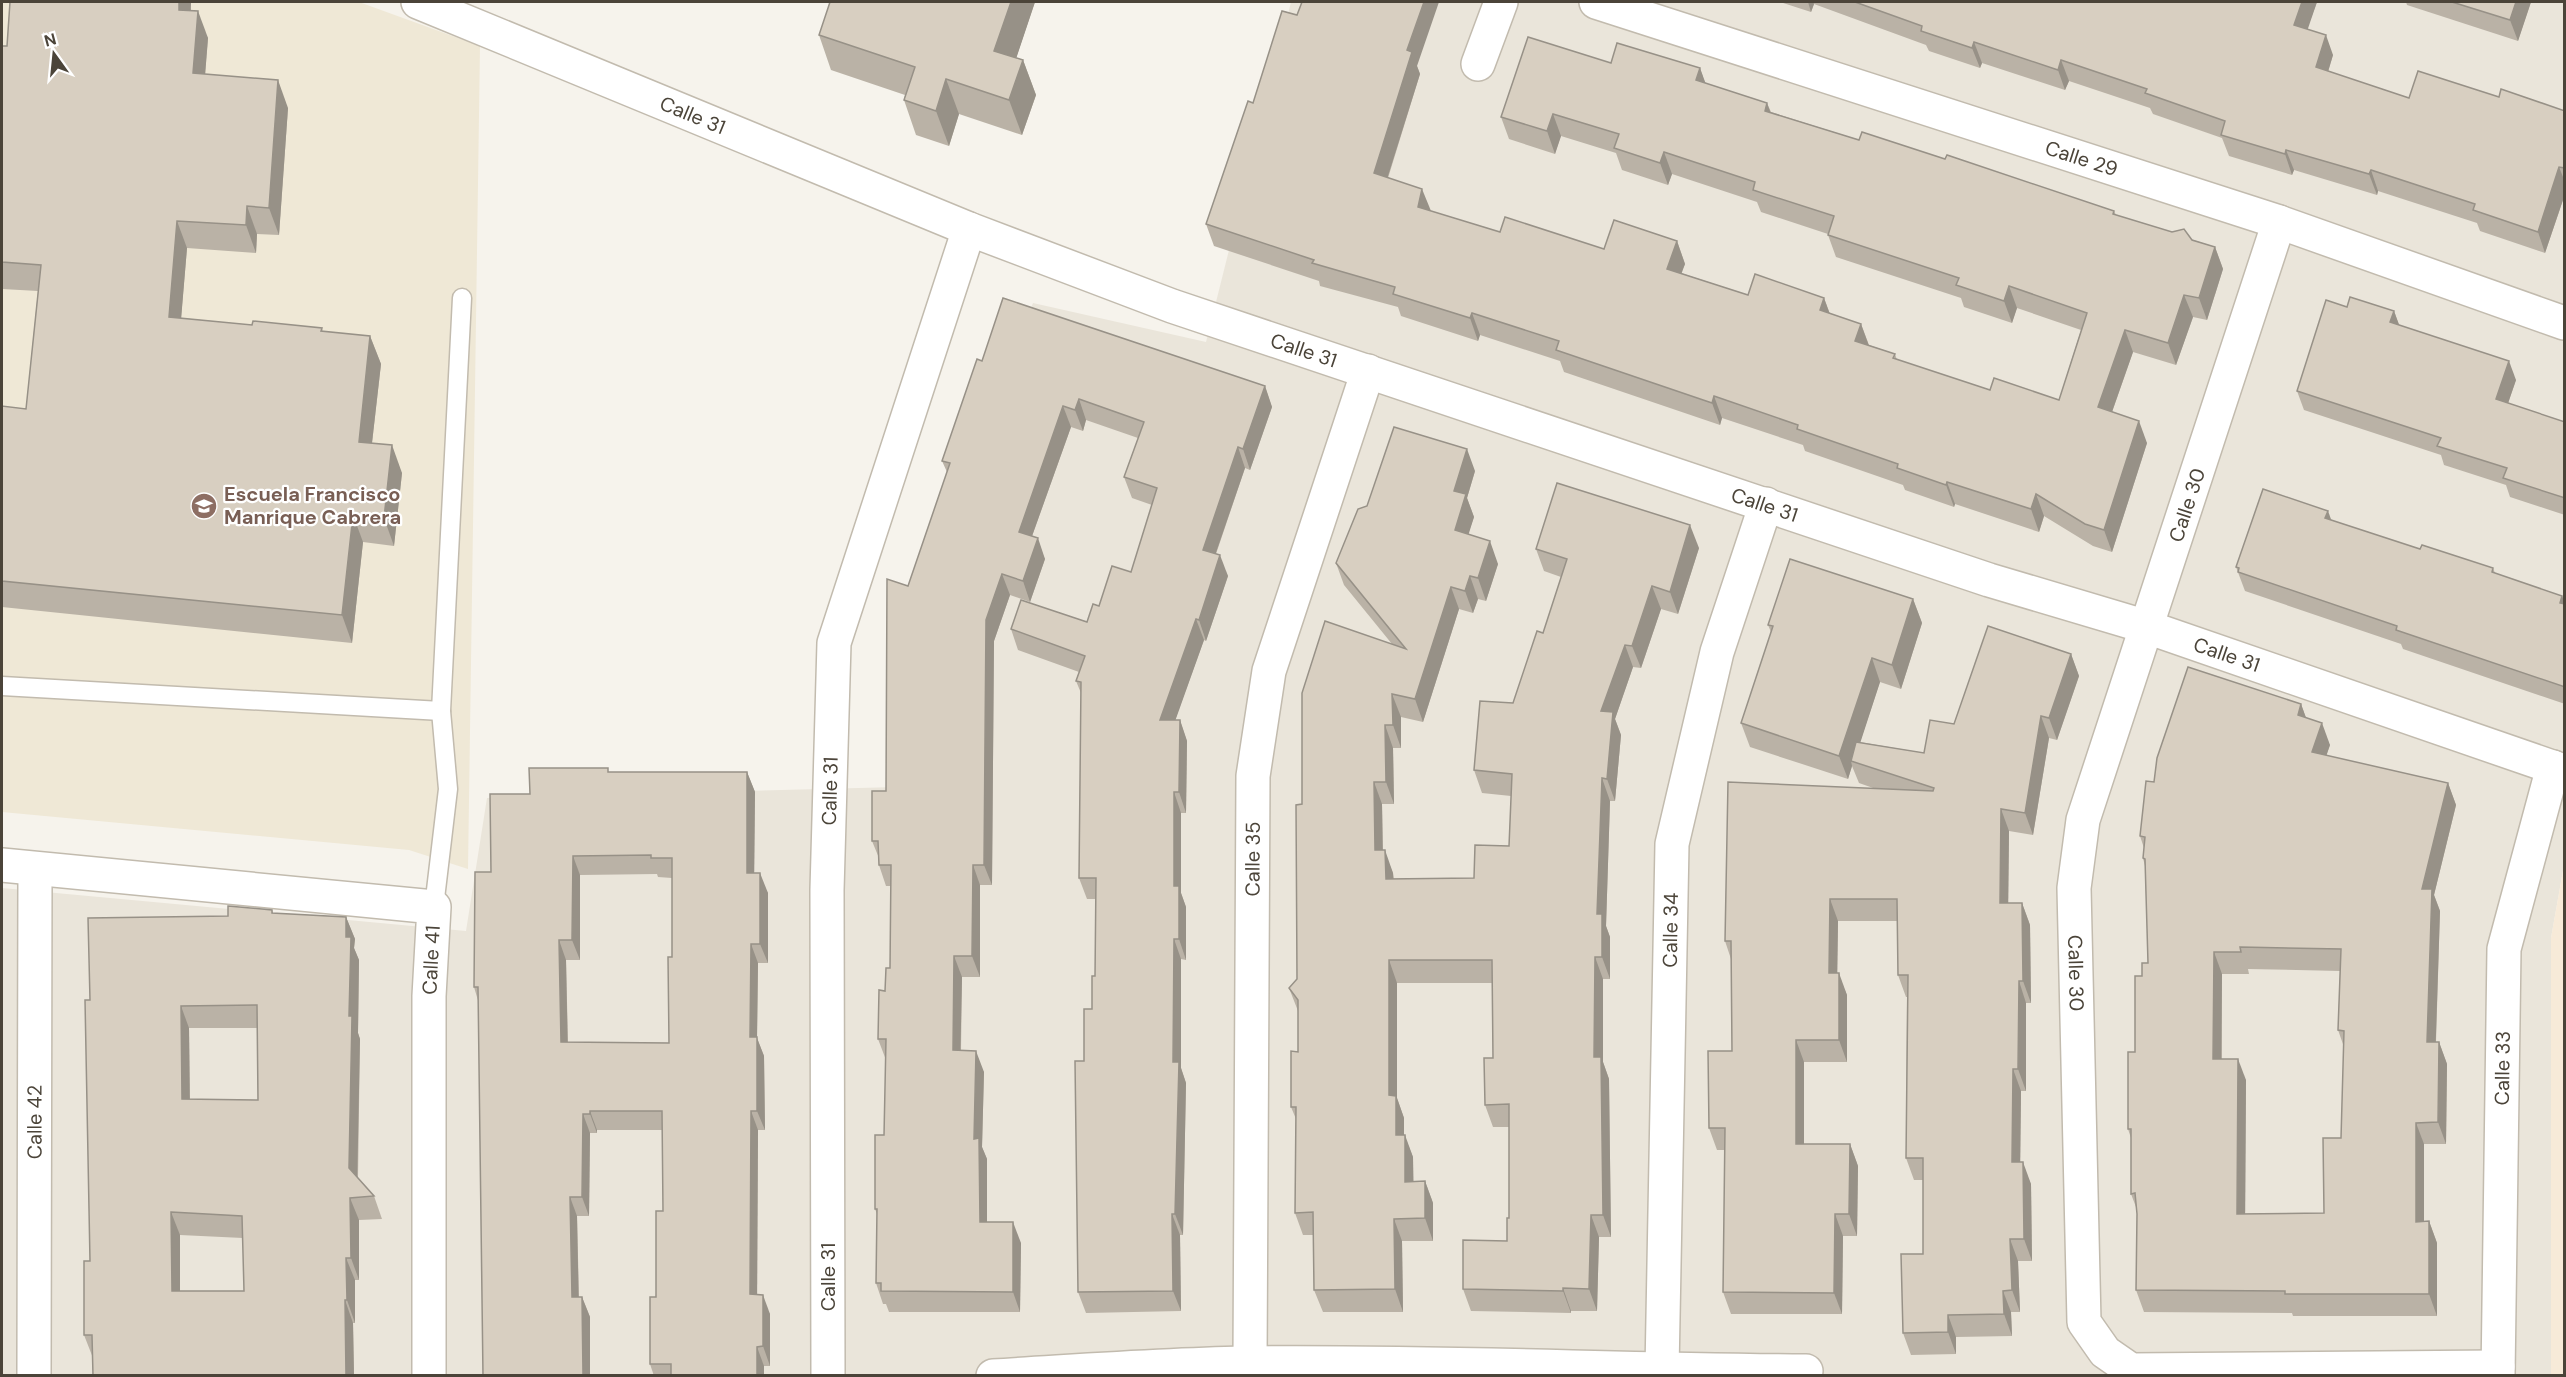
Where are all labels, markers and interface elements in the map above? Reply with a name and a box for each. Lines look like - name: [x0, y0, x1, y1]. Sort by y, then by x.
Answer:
- north arrow: [24, 24, 84, 84]
- text: N: [42, 28, 59, 52]
- street label: Calle 31: [656, 90, 729, 140]
- street label: Calle 29: [2042, 135, 2121, 182]
- street label: Calle 31: [1267, 327, 1340, 373]
- street label: Calle 30: [2163, 465, 2211, 545]
- place label: Escuela Francisco Manrique Cabrera: [224, 481, 401, 530]
- street label: Calle 31: [1728, 481, 1801, 528]
- school or university icon: Escuela Francisco Manrique Cabrera: [189, 491, 219, 521]
- street label: Calle 31: [2190, 631, 2263, 678]
- street label: Calle 31: [816, 756, 844, 826]
- street label: Calle 35: [1239, 821, 1266, 897]
- street label: Calle 34: [1657, 892, 1684, 968]
- street label: Calle 41: [416, 925, 446, 995]
- street label: Calle 30: [2062, 935, 2090, 1012]
- street label: Calle 33: [2489, 1031, 2516, 1105]
- street label: Calle 42: [21, 1085, 48, 1159]
- street label: Calle 31: [815, 1243, 841, 1311]

